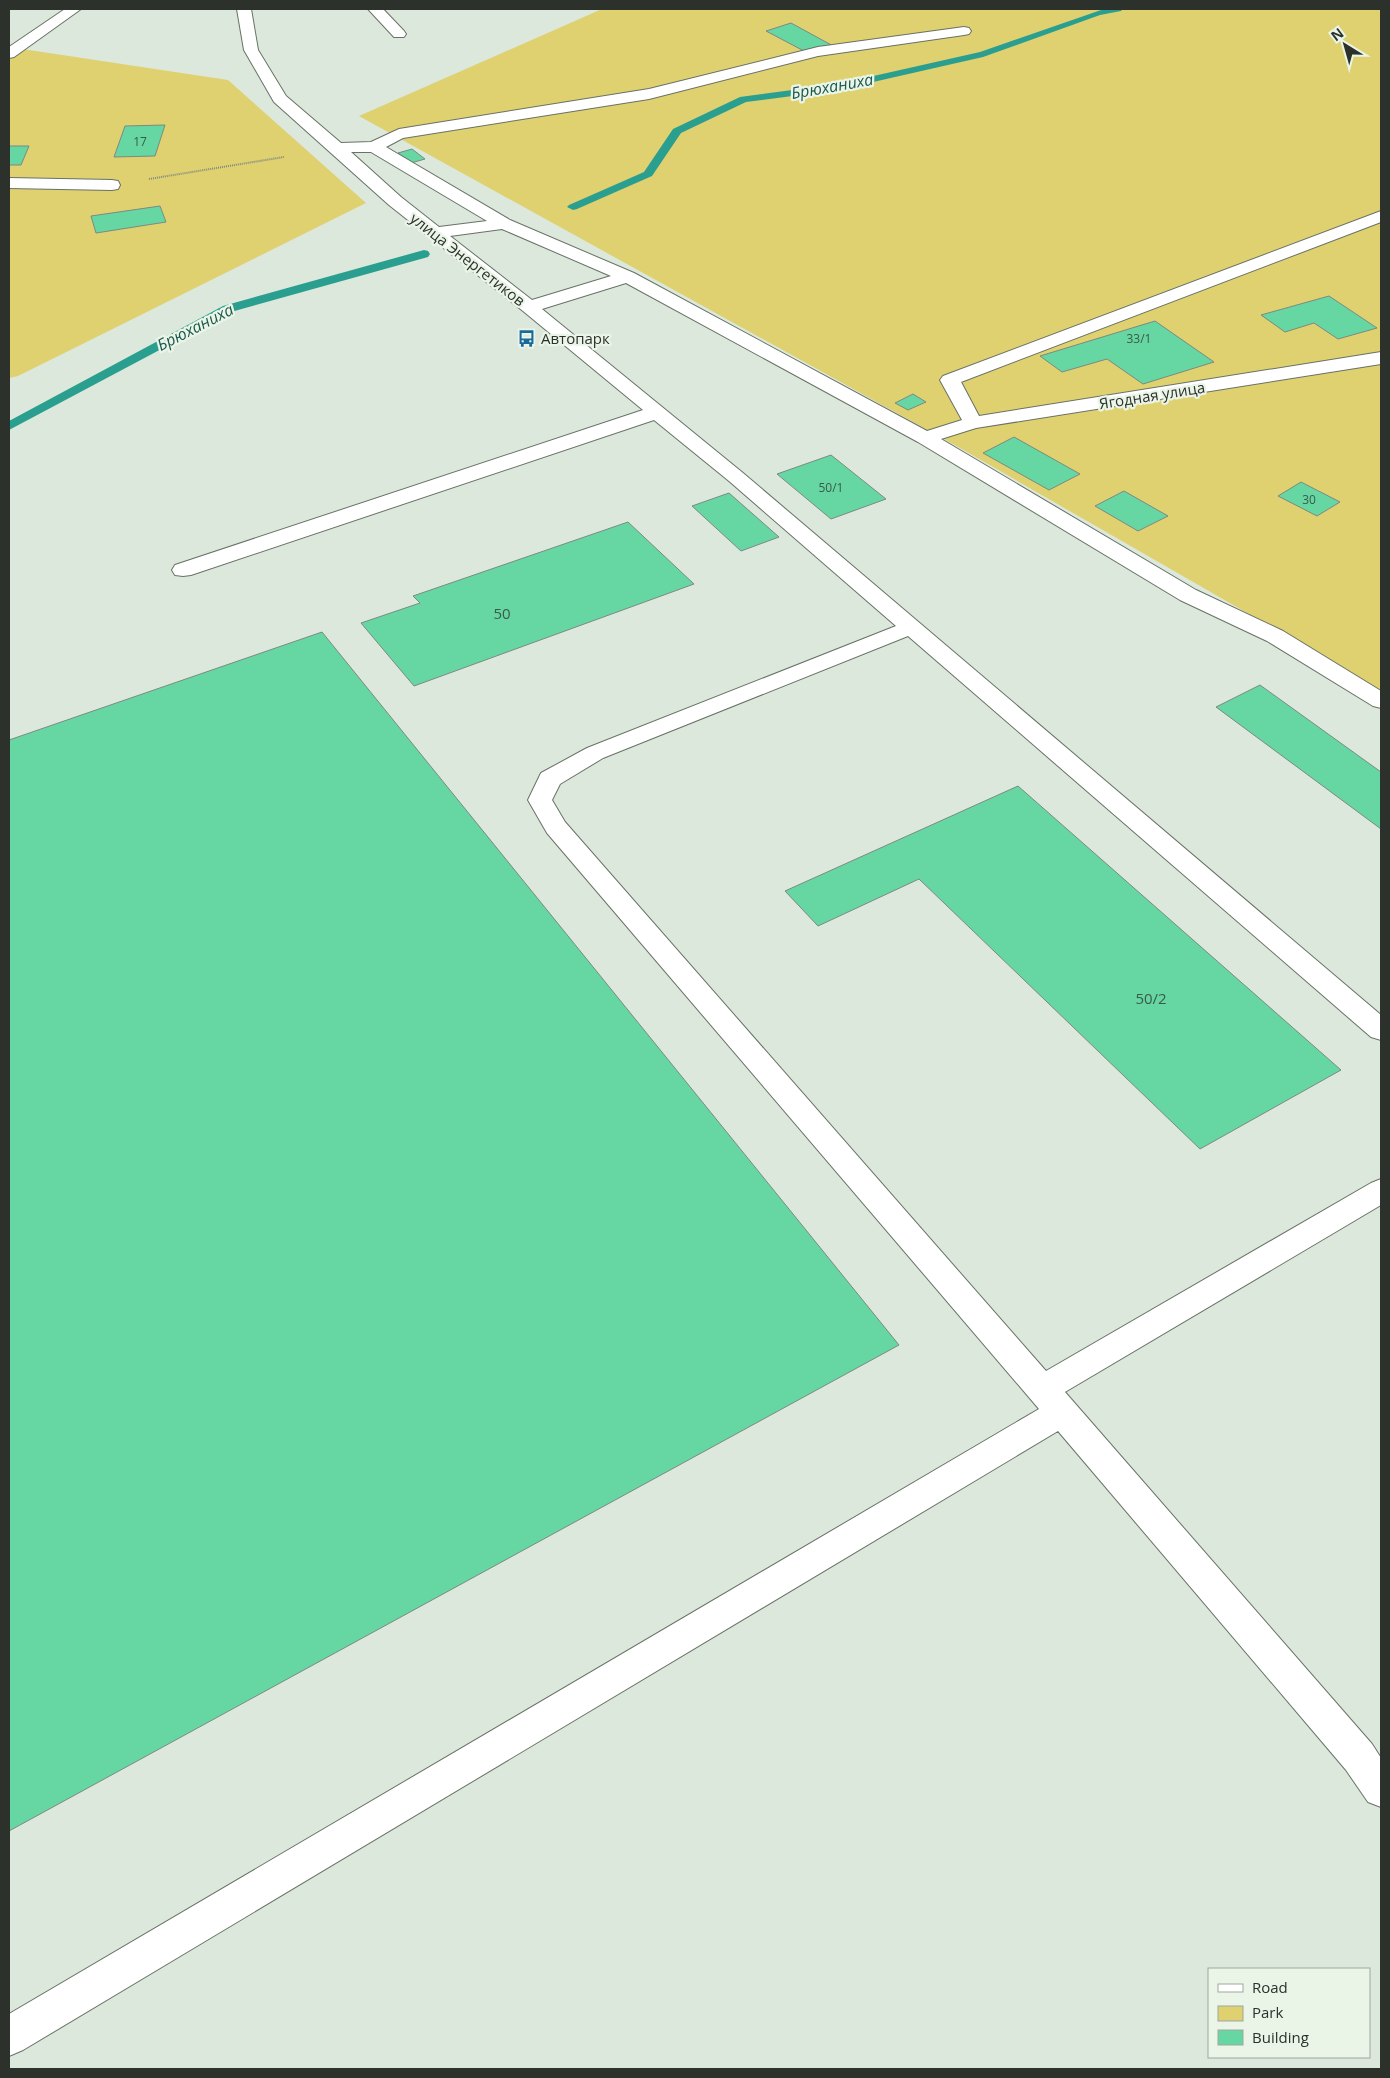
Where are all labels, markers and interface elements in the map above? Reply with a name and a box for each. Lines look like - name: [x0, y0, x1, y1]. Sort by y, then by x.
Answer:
- north arrow: [1320, 20, 1370, 70]
- text: N: [1327, 23, 1347, 45]
- water label: Брюханиха: [789, 68, 875, 104]
- house number: 17: [133, 133, 147, 150]
- street label: улица Энергетиков: [406, 208, 530, 310]
- water label: Брюханиха: [153, 298, 237, 356]
- bus stop icon: Автопарк: [517, 328, 537, 348]
- place label: Автопарк: [541, 328, 610, 348]
- house number: 33/1: [1127, 330, 1151, 347]
- street label: Ягодная улица: [1098, 377, 1206, 413]
- house number: 50/1: [819, 479, 843, 496]
- house number: 30: [1302, 491, 1316, 508]
- house number: 50: [493, 603, 511, 623]
- house number: 50/2: [1135, 988, 1167, 1008]
- legend: [1208, 1968, 1370, 2058]
- text: Road: [1252, 1977, 1288, 1997]
- text: Park: [1252, 2002, 1283, 2022]
- text: Building: [1252, 2027, 1309, 2047]

